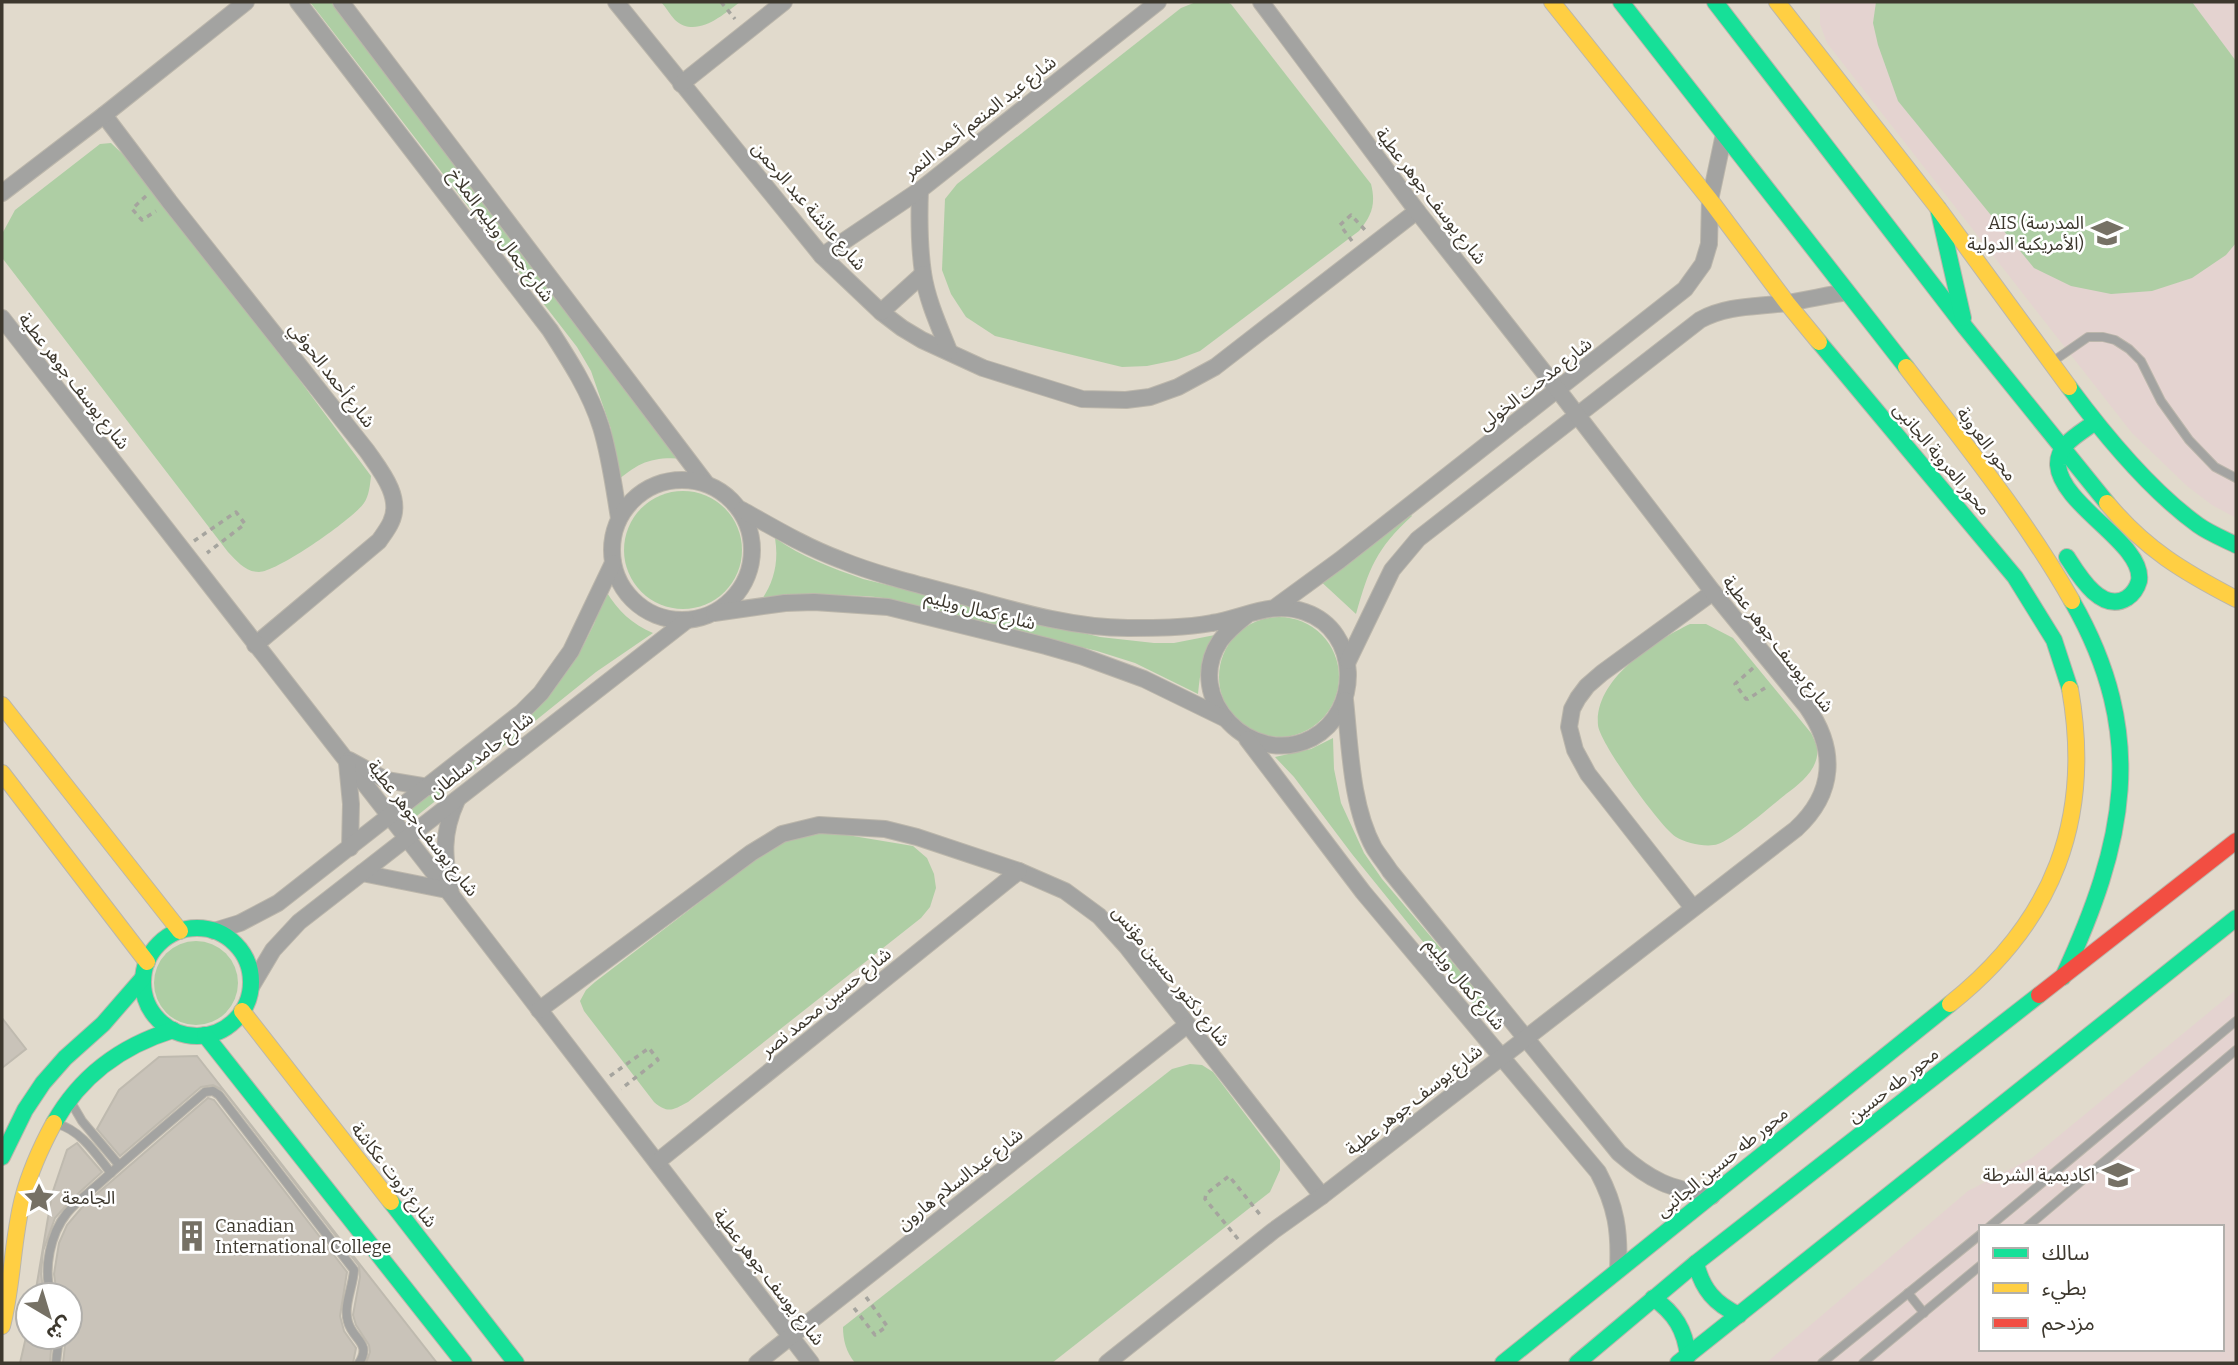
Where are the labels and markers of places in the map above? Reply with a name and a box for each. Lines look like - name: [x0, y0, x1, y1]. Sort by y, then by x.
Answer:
- place label: AIS (المدرسة الأمريكية الدولية): [1967, 212, 2084, 255]
- school or university icon: AIS (المدرسة الأمريكية الدولية): [2090, 216, 2124, 250]
- school or university icon: اكاديمية الشرطة: [2101, 1158, 2135, 1192]
- place label: اكاديمية الشرطة: [1983, 1164, 2095, 1186]
- place icon: الجامعة: [22, 1181, 56, 1215]
- place label: الجامعة: [62, 1187, 115, 1209]
- place label: Canadian International College: [215, 1215, 391, 1258]
- building icon: Canadian International College: [175, 1219, 209, 1253]

